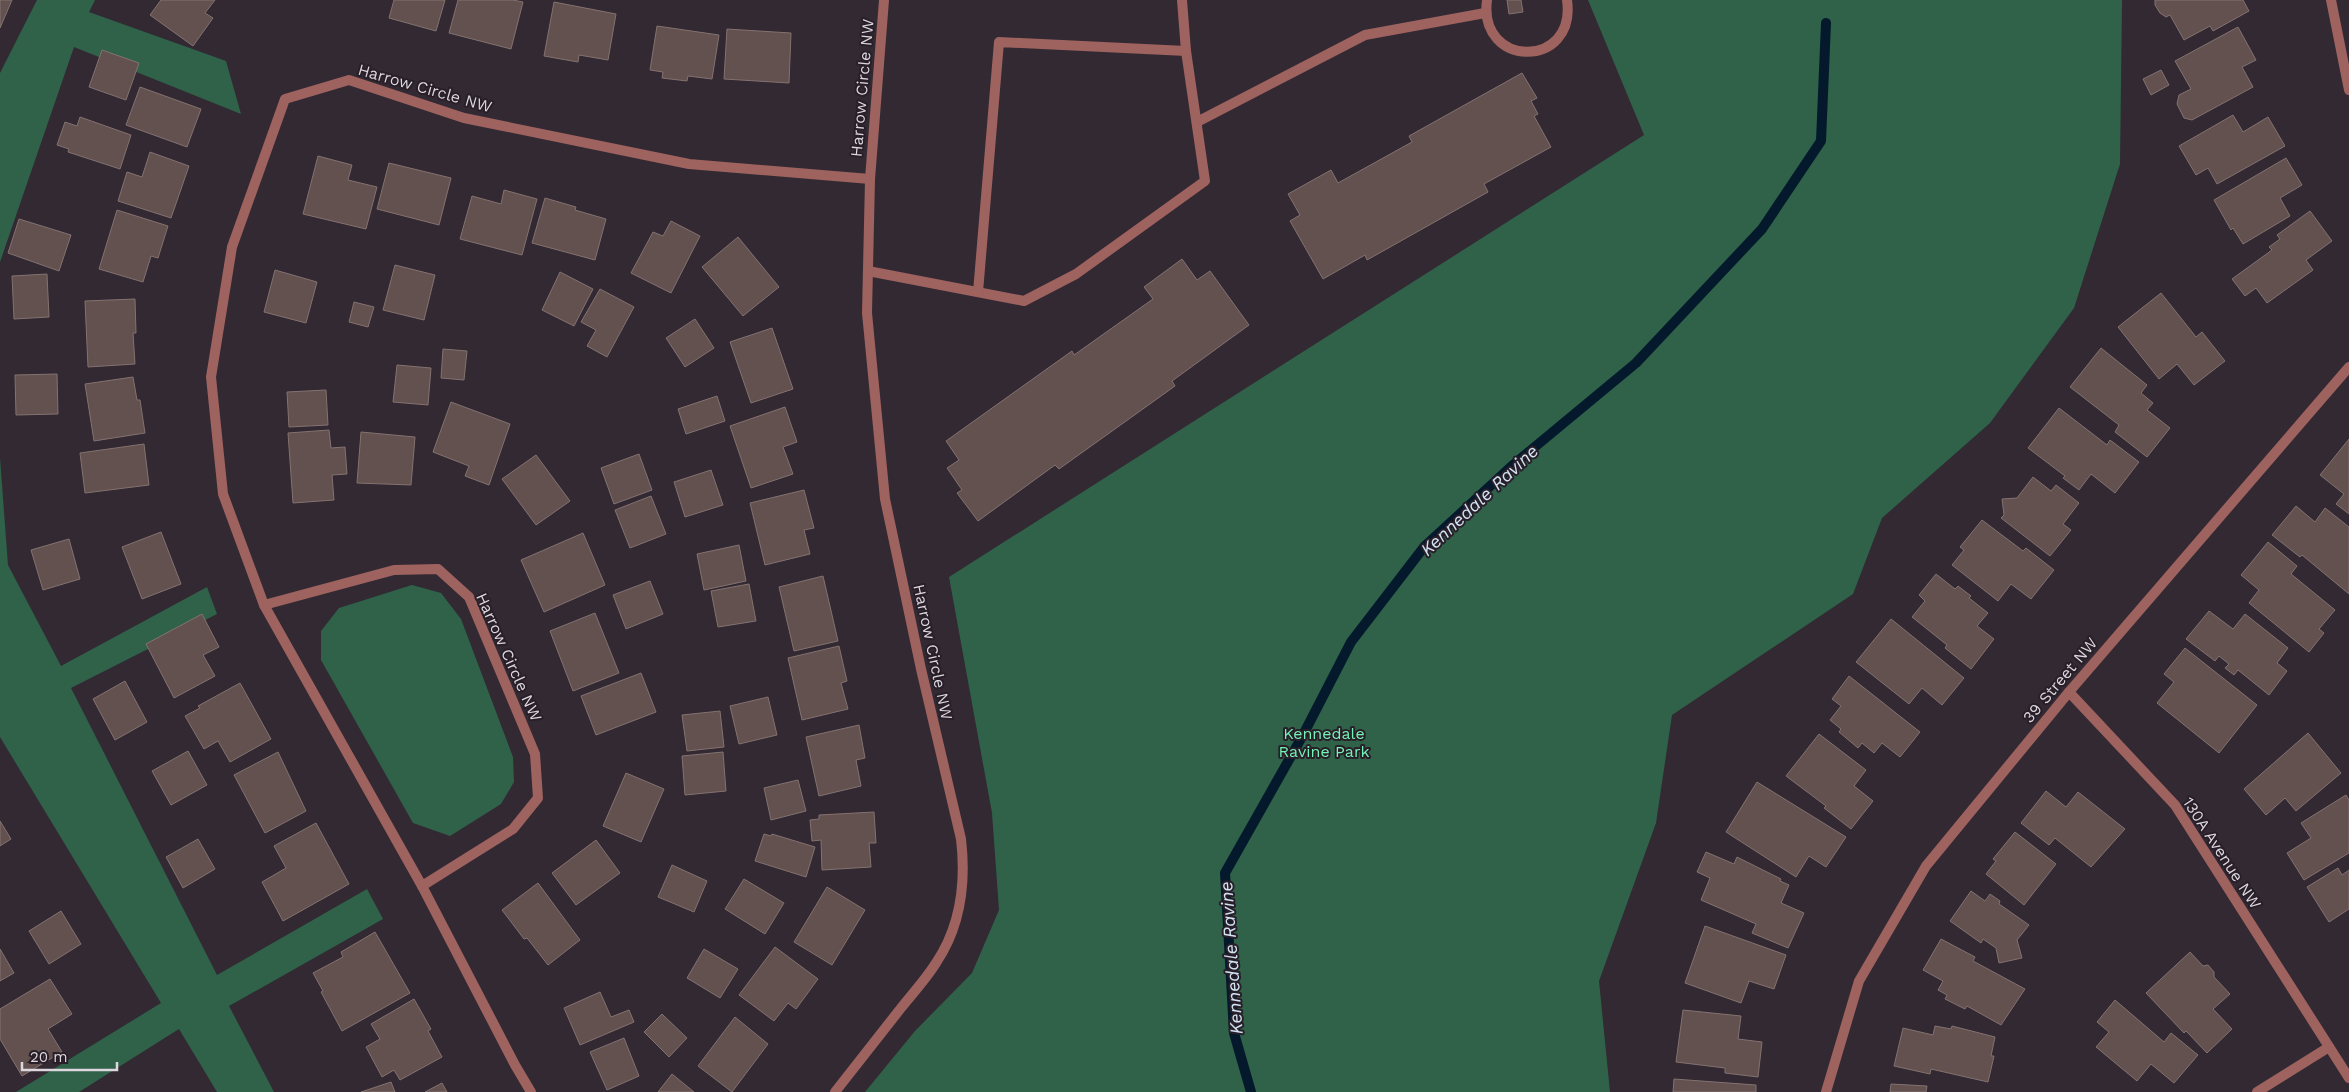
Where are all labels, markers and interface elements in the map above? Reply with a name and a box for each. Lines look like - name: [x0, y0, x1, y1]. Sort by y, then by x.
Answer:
- street label: Harrow Circle NW: [847, 18, 877, 158]
- street label: Harrow Circle NW: [356, 60, 494, 116]
- water label: Kennedale Ravine: [1416, 440, 1542, 560]
- street label: Harrow Circle NW: [909, 582, 957, 722]
- street label: Harrow Circle NW: [472, 590, 546, 724]
- street label: 39 Street NW: [2019, 634, 2101, 726]
- park label: Kennedale Ravine Park: [1278, 724, 1370, 761]
- street label: 130A Avenue NW: [2179, 794, 2265, 912]
- water label: Kennedale Ravine: [1215, 881, 1247, 1035]
- scale bar: [22, 1040, 118, 1072]
- text: 20 m: [30, 1048, 68, 1066]

